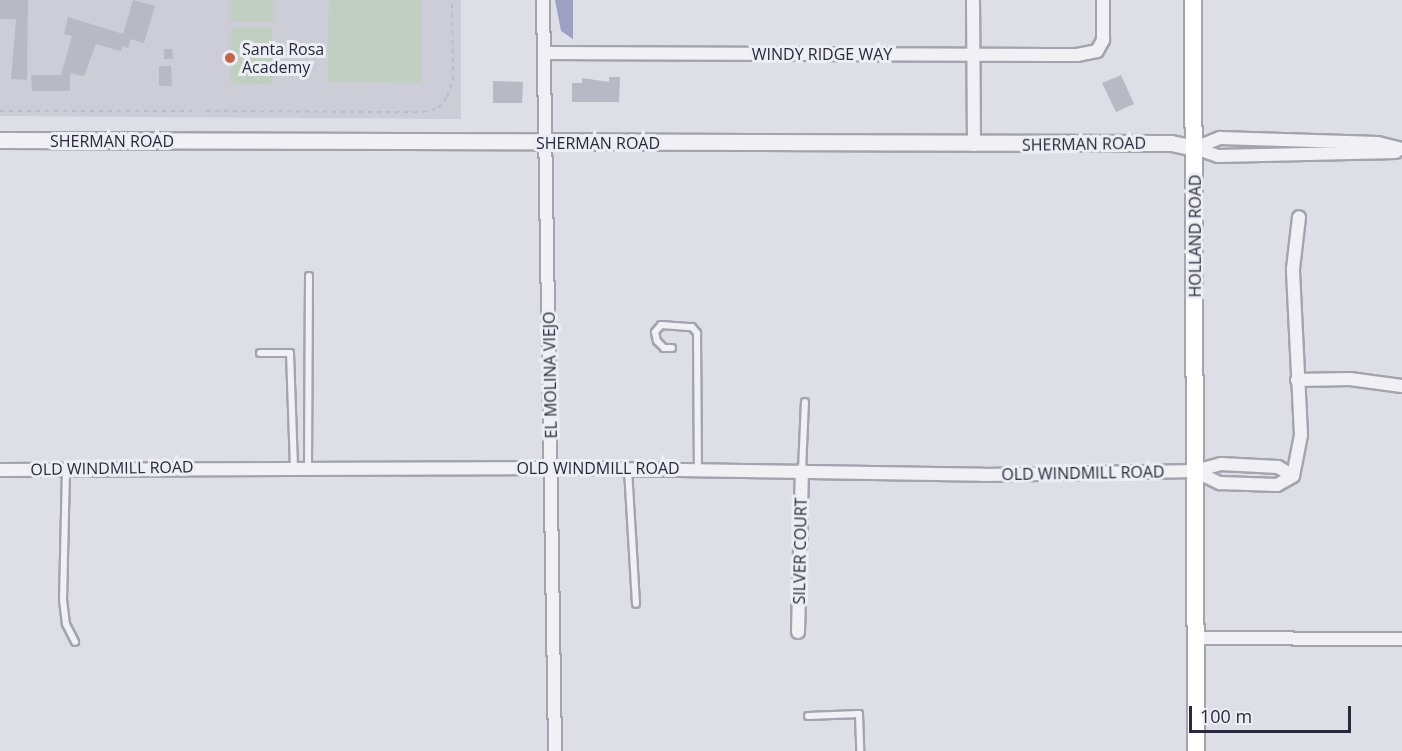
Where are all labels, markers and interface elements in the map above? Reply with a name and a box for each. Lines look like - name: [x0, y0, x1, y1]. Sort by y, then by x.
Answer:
- place label: Santa Rosa Academy: [242, 39, 324, 77]
- street label: WINDY RIDGE WAY: [752, 44, 892, 64]
- marker: Santa Rosa Academy: [223, 51, 237, 65]
- street label: SHERMAN ROAD: [50, 131, 174, 151]
- street label: SHERMAN ROAD: [536, 133, 660, 153]
- street label: SHERMAN ROAD: [1022, 133, 1146, 155]
- street label: HOLLAND ROAD: [1185, 175, 1205, 297]
- street label: EL MOLINA VIEJO: [539, 311, 561, 439]
- street label: OLD WINDMILL ROAD: [30, 457, 194, 479]
- street label: OLD WINDMILL ROAD: [516, 458, 680, 478]
- street label: OLD WINDMILL ROAD: [1001, 462, 1165, 484]
- street label: SILVER COURT: [789, 497, 811, 605]
- scale bar: [1192, 694, 1354, 732]
- text: 100 m: [1200, 704, 1252, 728]

